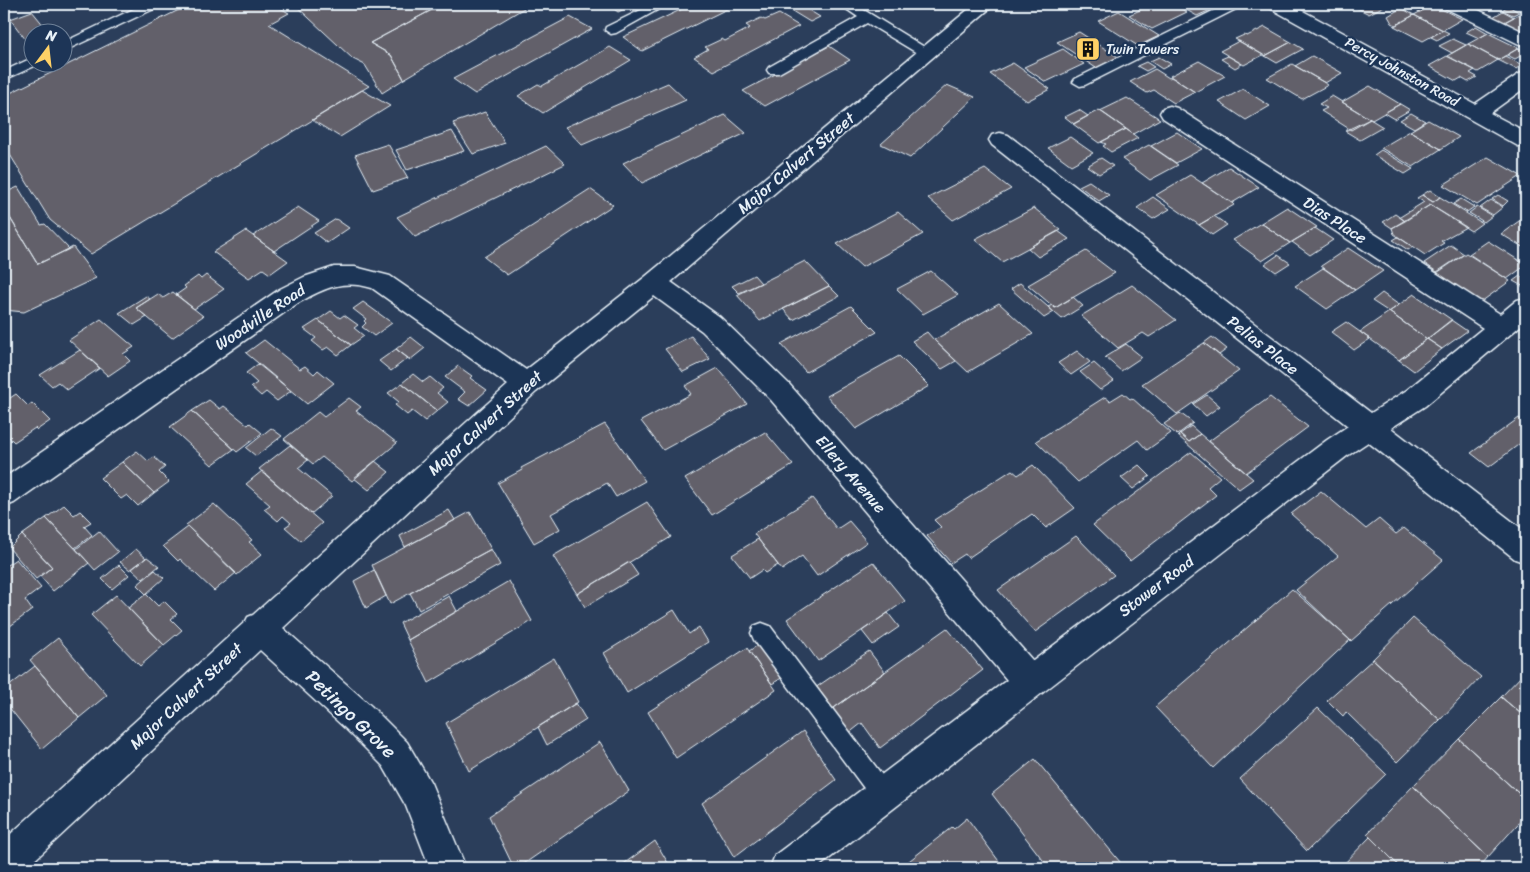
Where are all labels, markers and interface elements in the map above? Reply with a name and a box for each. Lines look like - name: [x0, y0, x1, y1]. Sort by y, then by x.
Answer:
- north arrow: [22, 22, 72, 72]
- text: N: [42, 22, 59, 49]
- street label: Percy Johnston Road: [1340, 30, 1465, 115]
- building icon: Twin Towers: [1075, 36, 1101, 62]
- place label: Twin Towers: [1106, 37, 1180, 62]
- street label: Major Calvert Street: [730, 104, 862, 221]
- street label: Dias Place: [1297, 188, 1373, 252]
- street label: Woodville Road: [208, 275, 313, 358]
- street label: Pelias Place: [1221, 307, 1305, 383]
- street label: Major Calvert Street: [421, 363, 550, 483]
- street label: Ellery Avenue: [808, 428, 894, 520]
- street label: Stower Road: [1112, 547, 1202, 624]
- street label: Major Calvert Street: [122, 635, 250, 757]
- street label: Petingo Grove: [297, 662, 405, 767]

